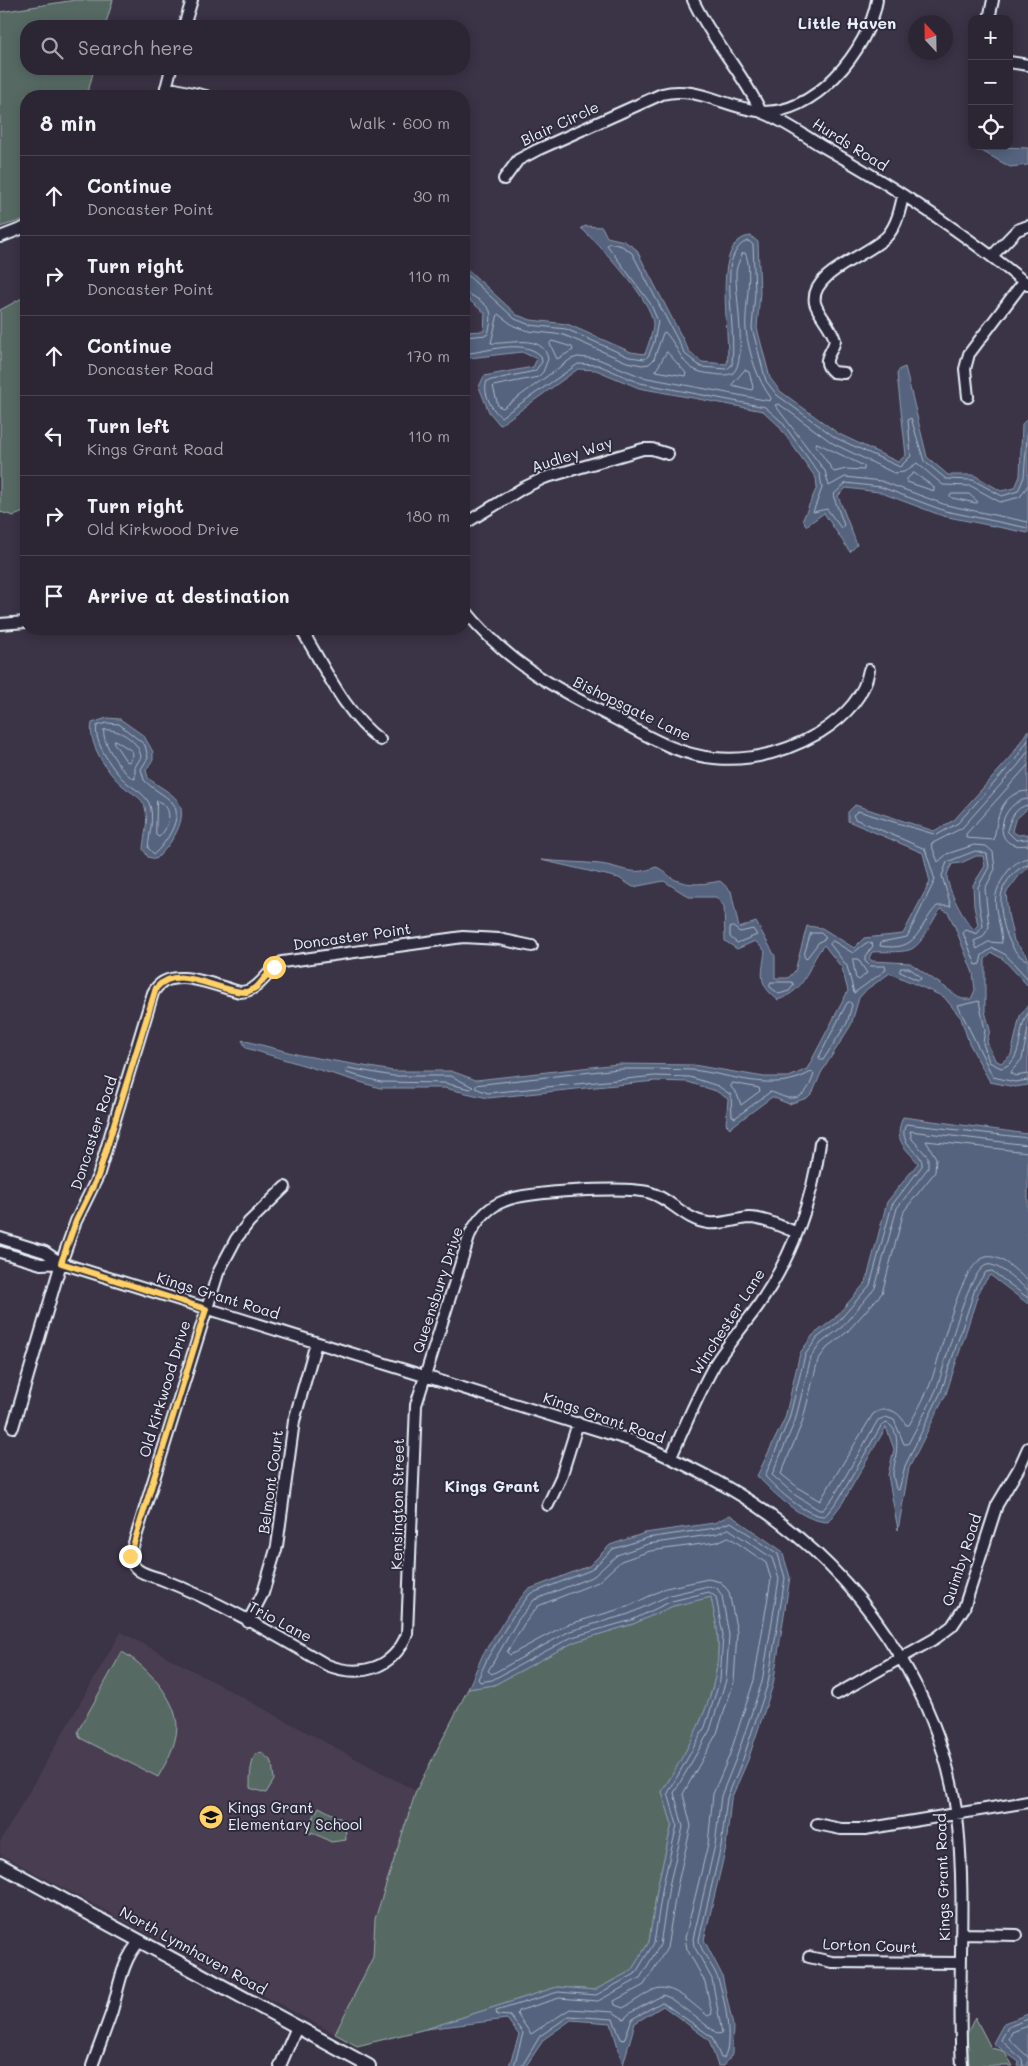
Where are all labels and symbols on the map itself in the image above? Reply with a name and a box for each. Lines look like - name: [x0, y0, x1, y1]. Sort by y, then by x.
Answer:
- district label: Little Haven: [798, 12, 896, 33]
- north arrow: [908, 15, 953, 60]
- street label: Blair Circle: [517, 96, 602, 150]
- street label: Hurds Road: [809, 113, 892, 175]
- street label: Audley Way: [529, 431, 615, 477]
- street label: Bishopsgate Lane: [570, 671, 695, 745]
- street label: Doncaster Point: [292, 918, 412, 954]
- route start: [263, 956, 286, 979]
- street label: Doncaster Road: [65, 1073, 121, 1192]
- street label: Queensbury Drive: [407, 1224, 467, 1355]
- street label: Winchester Lane: [685, 1264, 769, 1378]
- street label: Kings Grant Road: [154, 1267, 282, 1323]
- street label: Old Kirkwood Drive: [134, 1318, 194, 1460]
- street label: Kings Grant Road: [541, 1387, 668, 1447]
- street label: Belmont Court: [253, 1429, 287, 1535]
- street label: Kensington Street: [386, 1438, 408, 1570]
- district label: Kings Grant: [444, 1475, 540, 1496]
- street label: Quimby Road: [937, 1511, 985, 1608]
- route end: [119, 1545, 142, 1568]
- street label: Trio Lane: [245, 1596, 316, 1646]
- place label: Kings Grant Elementary School: [228, 1797, 363, 1834]
- school or university icon: Kings Grant Elementary School: [198, 1804, 224, 1830]
- street label: Kings Grant Road: [930, 1813, 954, 1941]
- street label: North Lynnhaven Road: [116, 1901, 271, 1999]
- street label: Lorton Court: [822, 1933, 918, 1957]

